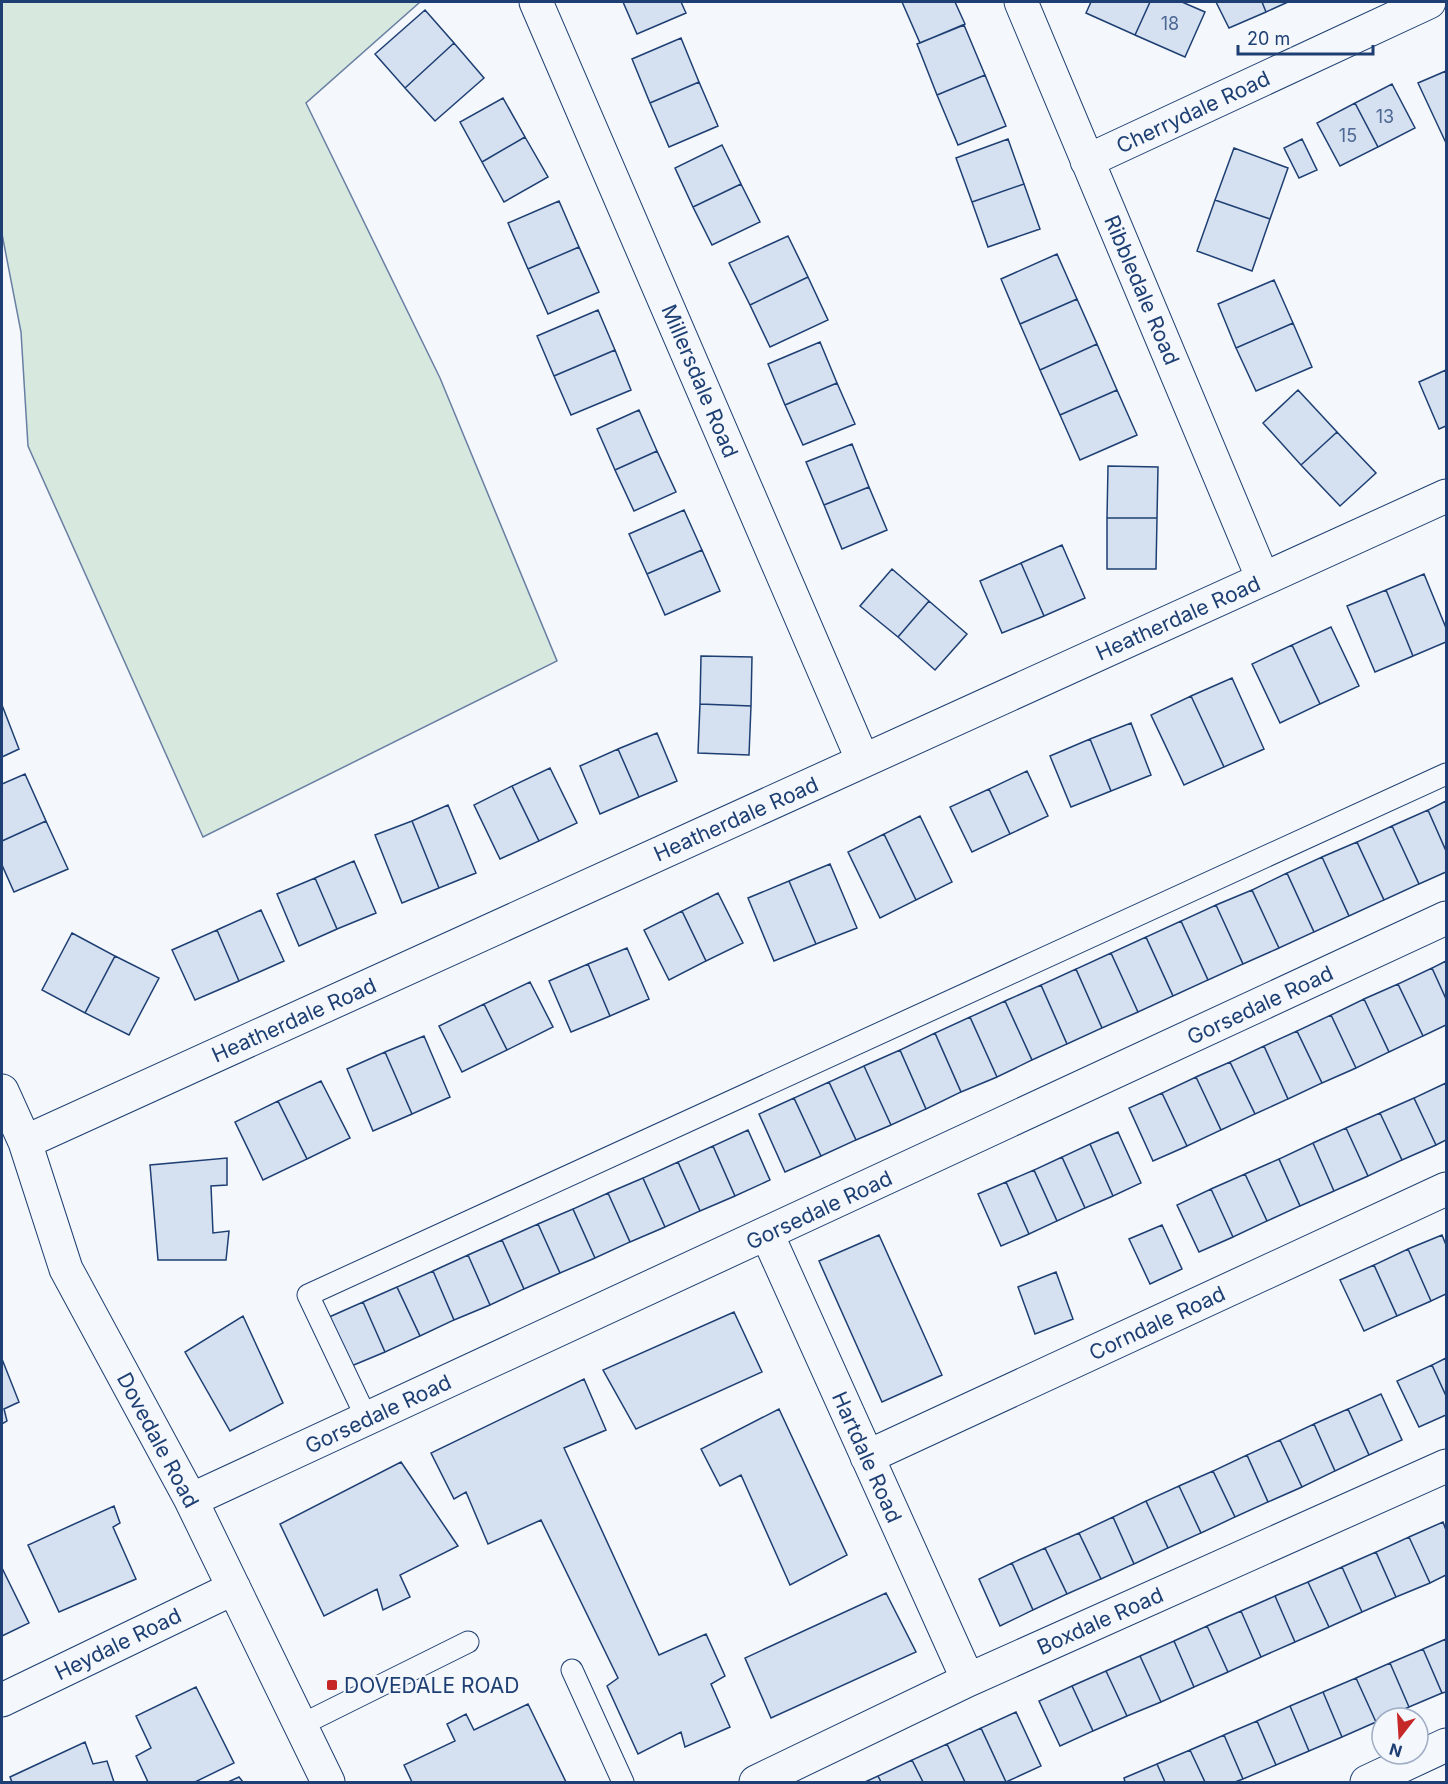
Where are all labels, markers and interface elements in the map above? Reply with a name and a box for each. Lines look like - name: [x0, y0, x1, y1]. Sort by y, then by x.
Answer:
- house number: 18: [1161, 13, 1179, 34]
- scale bar: [1238, 18, 1373, 56]
- text: 20 m: [1247, 28, 1290, 49]
- street label: Cherrydale Road: [1112, 66, 1274, 158]
- house number: 13: [1376, 106, 1394, 127]
- house number: 15: [1339, 125, 1357, 146]
- street label: Ribbledale Road: [1099, 211, 1185, 369]
- street label: Millersdale Road: [656, 301, 744, 461]
- street label: Heatherdale Road: [1092, 570, 1264, 666]
- street label: Heatherdale Road: [650, 771, 822, 867]
- street label: Gorsedale Road: [1183, 960, 1337, 1050]
- street label: Heatherdale Road: [208, 972, 380, 1068]
- street label: Gorsedale Road: [742, 1165, 896, 1255]
- street label: Corndale Road: [1085, 1281, 1229, 1365]
- street label: Dovedale Road: [112, 1368, 204, 1512]
- street label: Gorsedale Road: [301, 1369, 455, 1459]
- street label: Hartdale Road: [827, 1388, 907, 1526]
- street label: Boxdale Road: [1033, 1582, 1167, 1660]
- street label: Heydale Road: [51, 1603, 185, 1685]
- place label: DOVEDALE ROAD: [344, 1673, 519, 1698]
- marker: DOVEDALE ROAD: [325, 1678, 339, 1692]
- north arrow: [1370, 1706, 1430, 1766]
- text: N: [1387, 1739, 1404, 1762]

